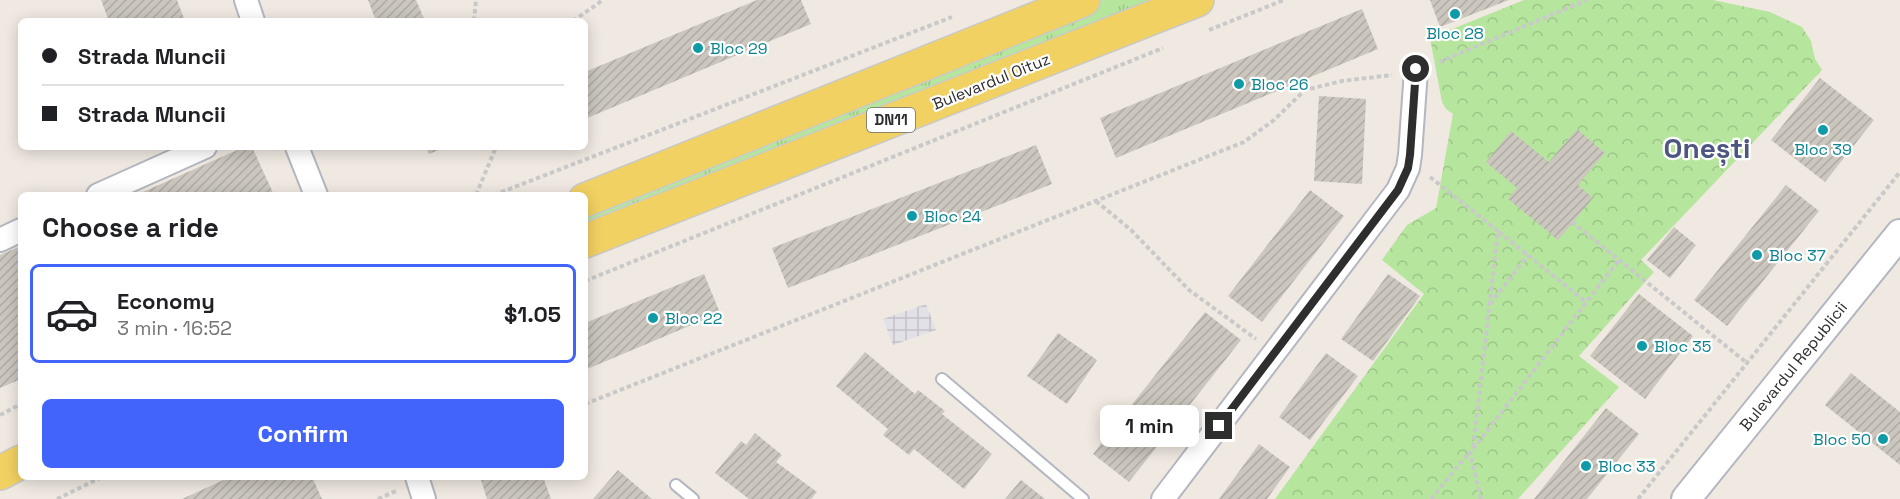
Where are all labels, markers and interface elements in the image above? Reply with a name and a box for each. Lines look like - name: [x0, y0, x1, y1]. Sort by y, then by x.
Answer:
- marker: Bloc 28: [1448, 7, 1462, 21]
- place label: Bloc 28: [1426, 23, 1484, 44]
- place label: Bloc 29: [710, 38, 767, 59]
- marker: Bloc 29: [691, 41, 705, 55]
- text: Strada Muncii: [78, 42, 226, 70]
- street label: Bulevardul Oituz: [929, 48, 1053, 115]
- route start: [1402, 55, 1429, 82]
- place label: Bloc 26: [1251, 74, 1309, 95]
- marker: Bloc 26: [1232, 77, 1246, 91]
- text: Strada Muncii: [78, 100, 226, 128]
- road number: DN11: [867, 108, 915, 132]
- marker: Bloc 39: [1816, 123, 1830, 137]
- district label: Onești: [1664, 130, 1750, 166]
- place label: Bloc 39: [1794, 139, 1852, 160]
- place label: Bloc 24: [924, 206, 981, 227]
- marker: Bloc 24: [905, 209, 919, 223]
- text: Choose a ride: [42, 210, 219, 245]
- place label: Bloc 37: [1769, 245, 1826, 266]
- marker: Bloc 37: [1750, 248, 1764, 262]
- icon: car: [45, 287, 99, 341]
- text: Economy: [117, 287, 215, 315]
- street label: Bulevardul Republicii: [1735, 297, 1852, 435]
- text: $1.05: [504, 300, 561, 328]
- place label: Bloc 22: [665, 308, 722, 329]
- marker: Bloc 22: [646, 311, 660, 325]
- text: 3 min · 16:52: [117, 315, 232, 341]
- place label: Bloc 35: [1654, 336, 1711, 357]
- marker: Bloc 35: [1635, 339, 1649, 353]
- button: Confirm: [42, 399, 564, 468]
- callout: 1 min: [1099, 405, 1198, 447]
- route end: [1205, 412, 1232, 439]
- text: 1 min: [1125, 413, 1174, 439]
- place label: Bloc 50: [1813, 429, 1871, 450]
- marker: Bloc 50: [1876, 432, 1890, 446]
- place label: Bloc 33: [1598, 456, 1655, 477]
- marker: Bloc 33: [1579, 459, 1593, 473]

